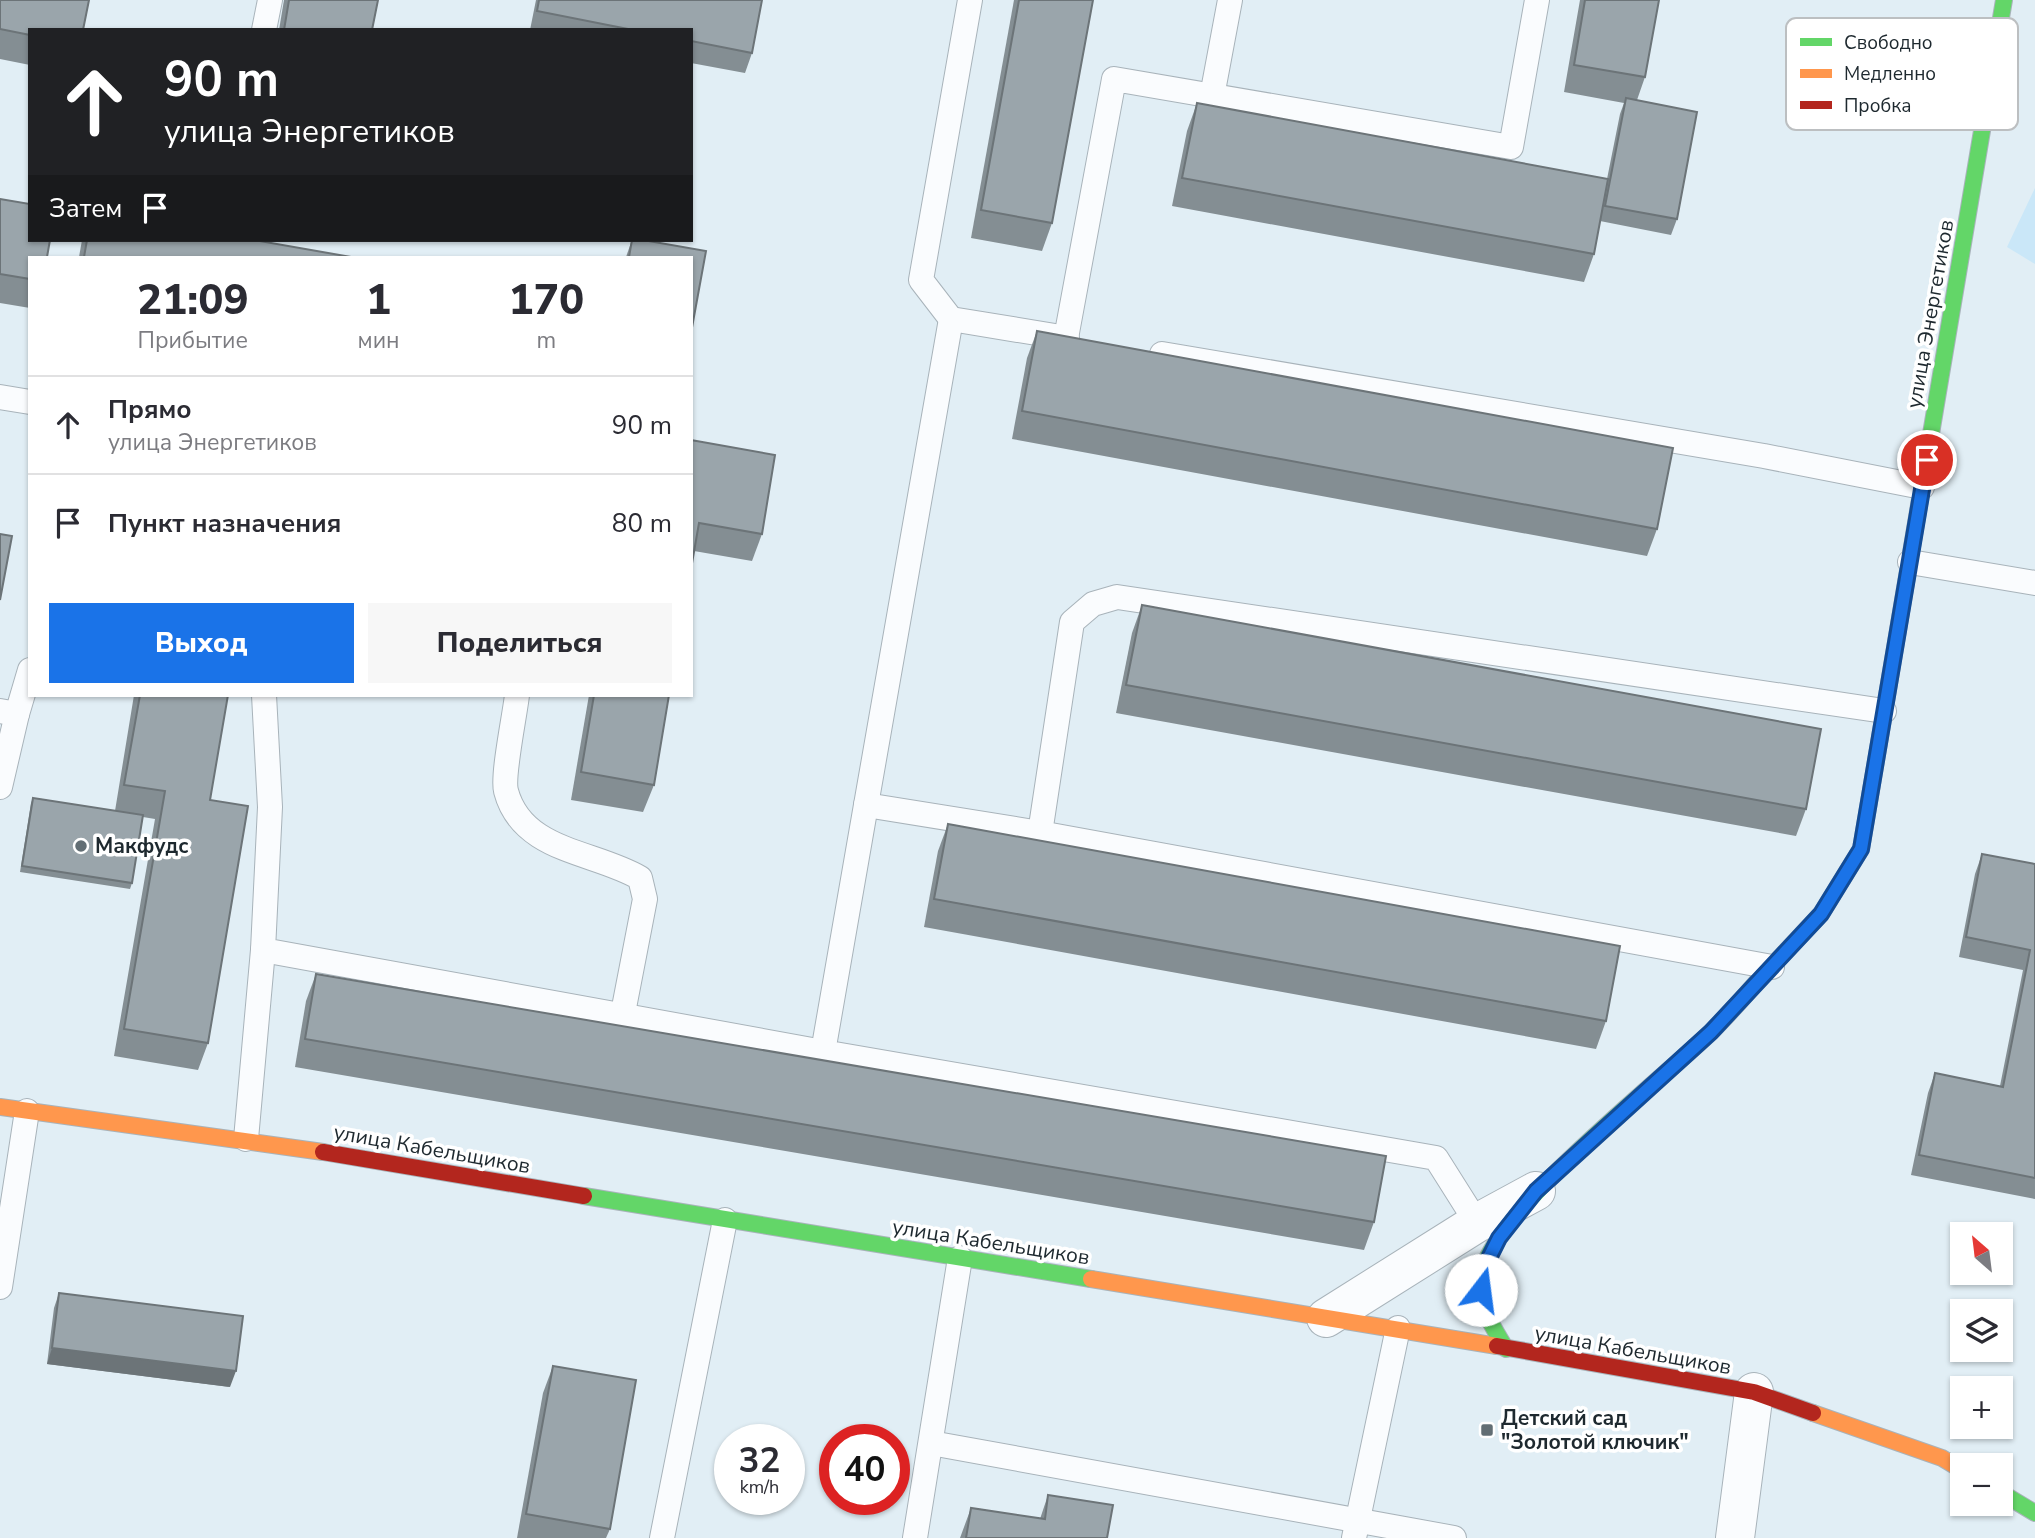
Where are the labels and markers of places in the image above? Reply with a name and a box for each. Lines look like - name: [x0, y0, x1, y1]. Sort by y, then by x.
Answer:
- pin: [1897, 430, 1957, 490]
- place label: Макфудс: [95, 832, 189, 860]
- marker: Макфудс: [73, 838, 89, 854]
- place label: Детский сад "Золотой ключик": [1501, 1404, 1689, 1456]
- marker: Детский сад "Золотой ключик": [1479, 1422, 1495, 1438]

